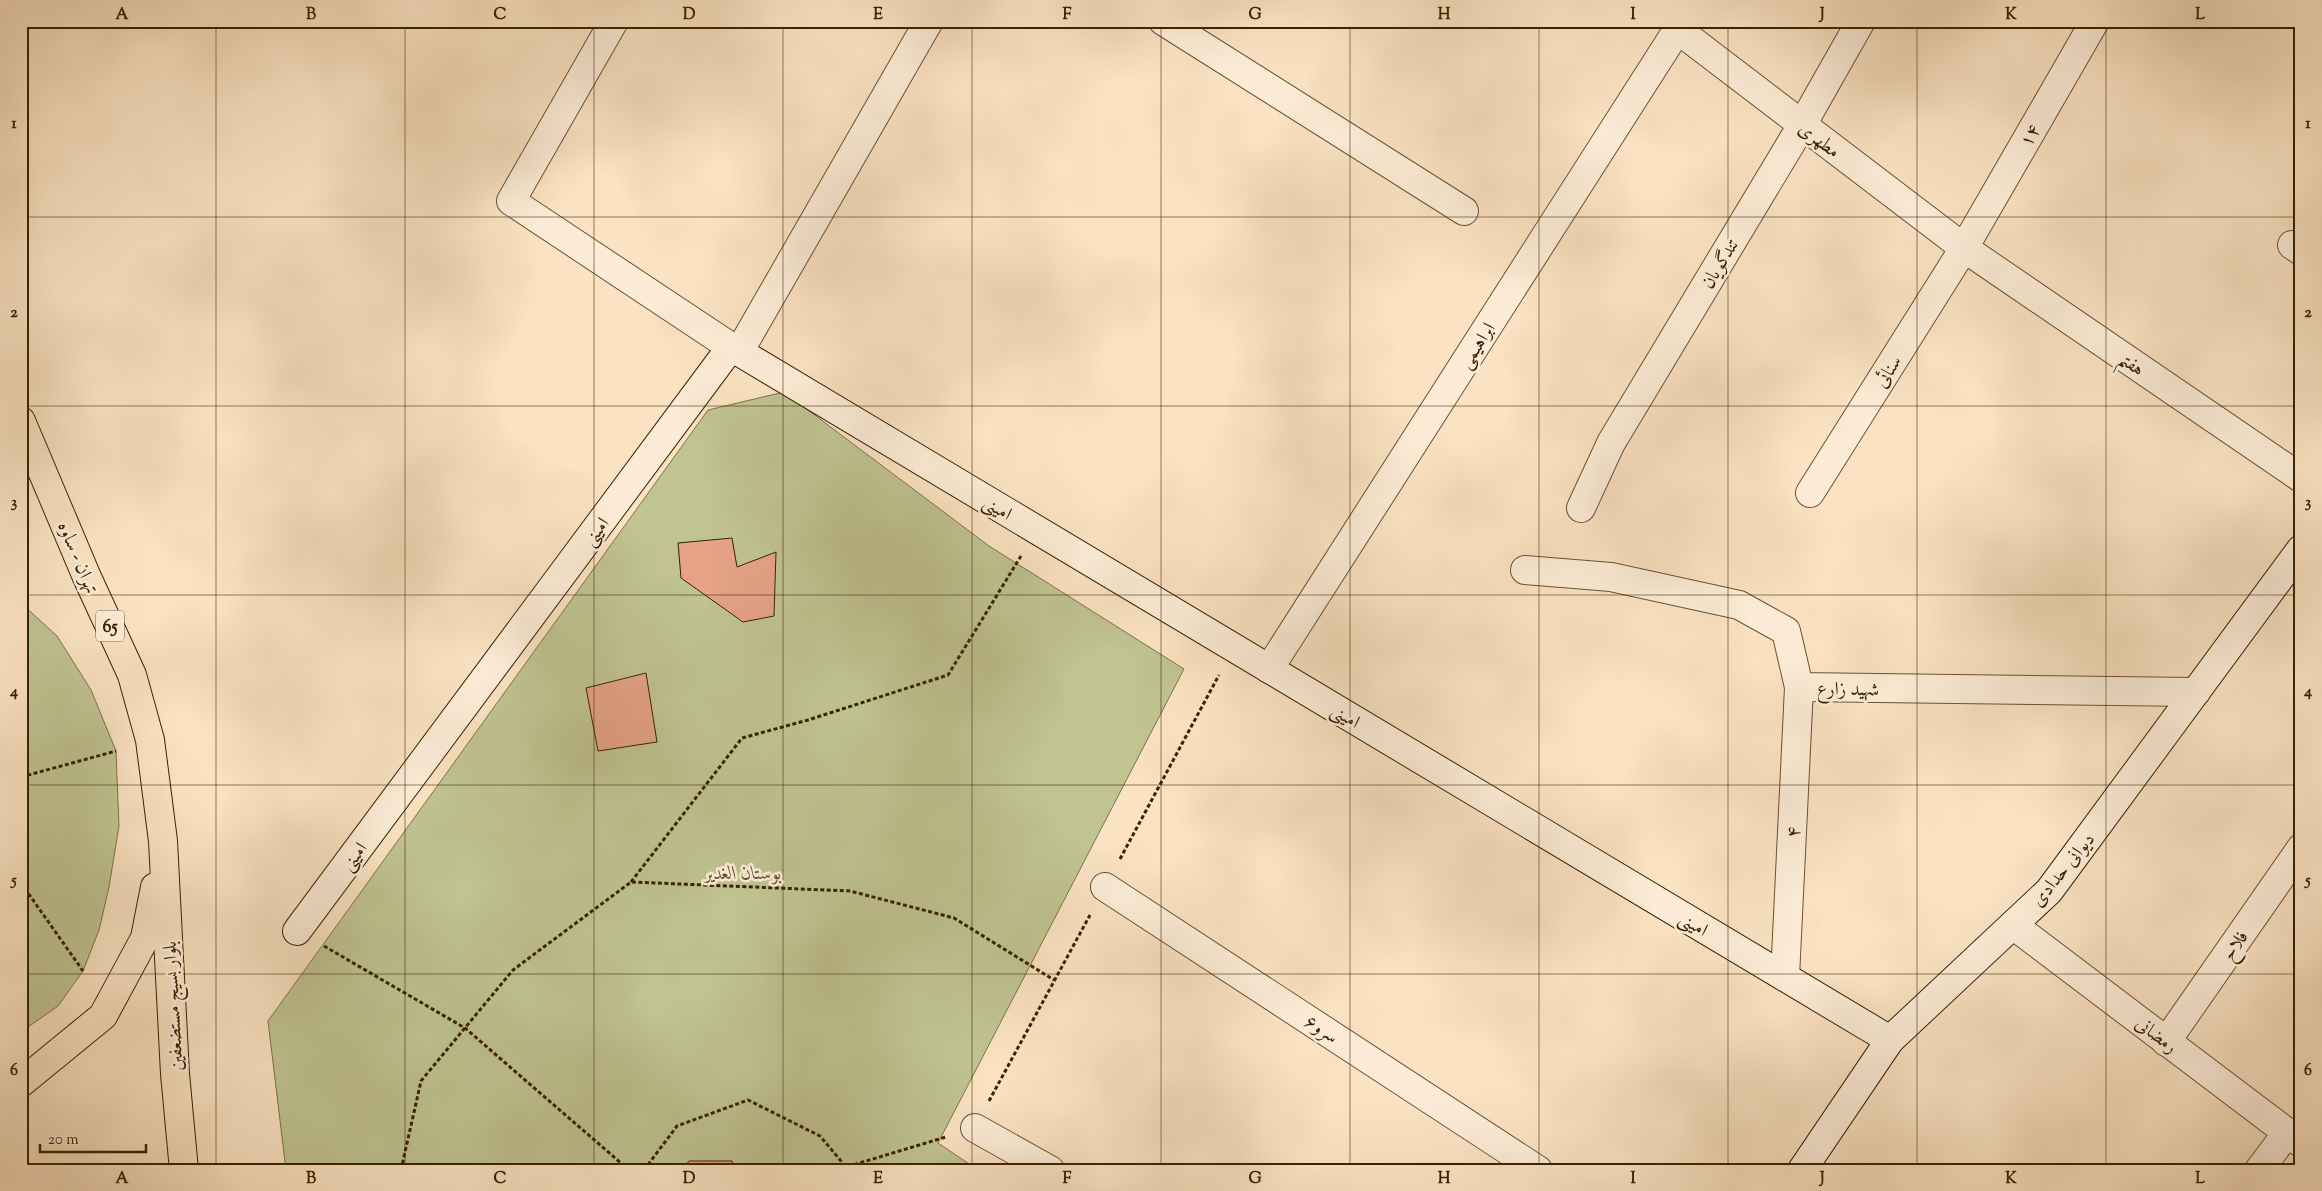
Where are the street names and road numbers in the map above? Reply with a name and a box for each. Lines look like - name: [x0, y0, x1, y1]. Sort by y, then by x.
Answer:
- street label: مطهری: [1792, 116, 1845, 166]
- street label: ۱۴: [2014, 120, 2048, 153]
- street label: تندگویان: [1695, 234, 1747, 295]
- street label: ابراهیمی: [1453, 318, 1503, 375]
- street label: هفتم: [2110, 346, 2149, 387]
- street label: سنائی: [1869, 351, 1910, 394]
- street label: امینی: [977, 490, 1017, 528]
- street label: امینی: [577, 512, 617, 553]
- street label: تهران - ساوه: [49, 518, 104, 598]
- road number: 65: [96, 610, 124, 642]
- street label: شهید زارع: [1816, 676, 1879, 705]
- street label: امینی: [1325, 698, 1365, 736]
- street label: ۴: [1781, 826, 1808, 838]
- street label: دیوانی حدادی: [2026, 828, 2102, 913]
- street label: امینی: [335, 837, 375, 878]
- street label: امینی: [1673, 906, 1713, 944]
- street label: فلاح: [2216, 926, 2258, 968]
- street label: بلوار بسیج مستضعفین: [158, 940, 193, 1071]
- street label: سرو۶: [1298, 1009, 1343, 1051]
- street label: رمضانی: [2129, 1011, 2182, 1061]

